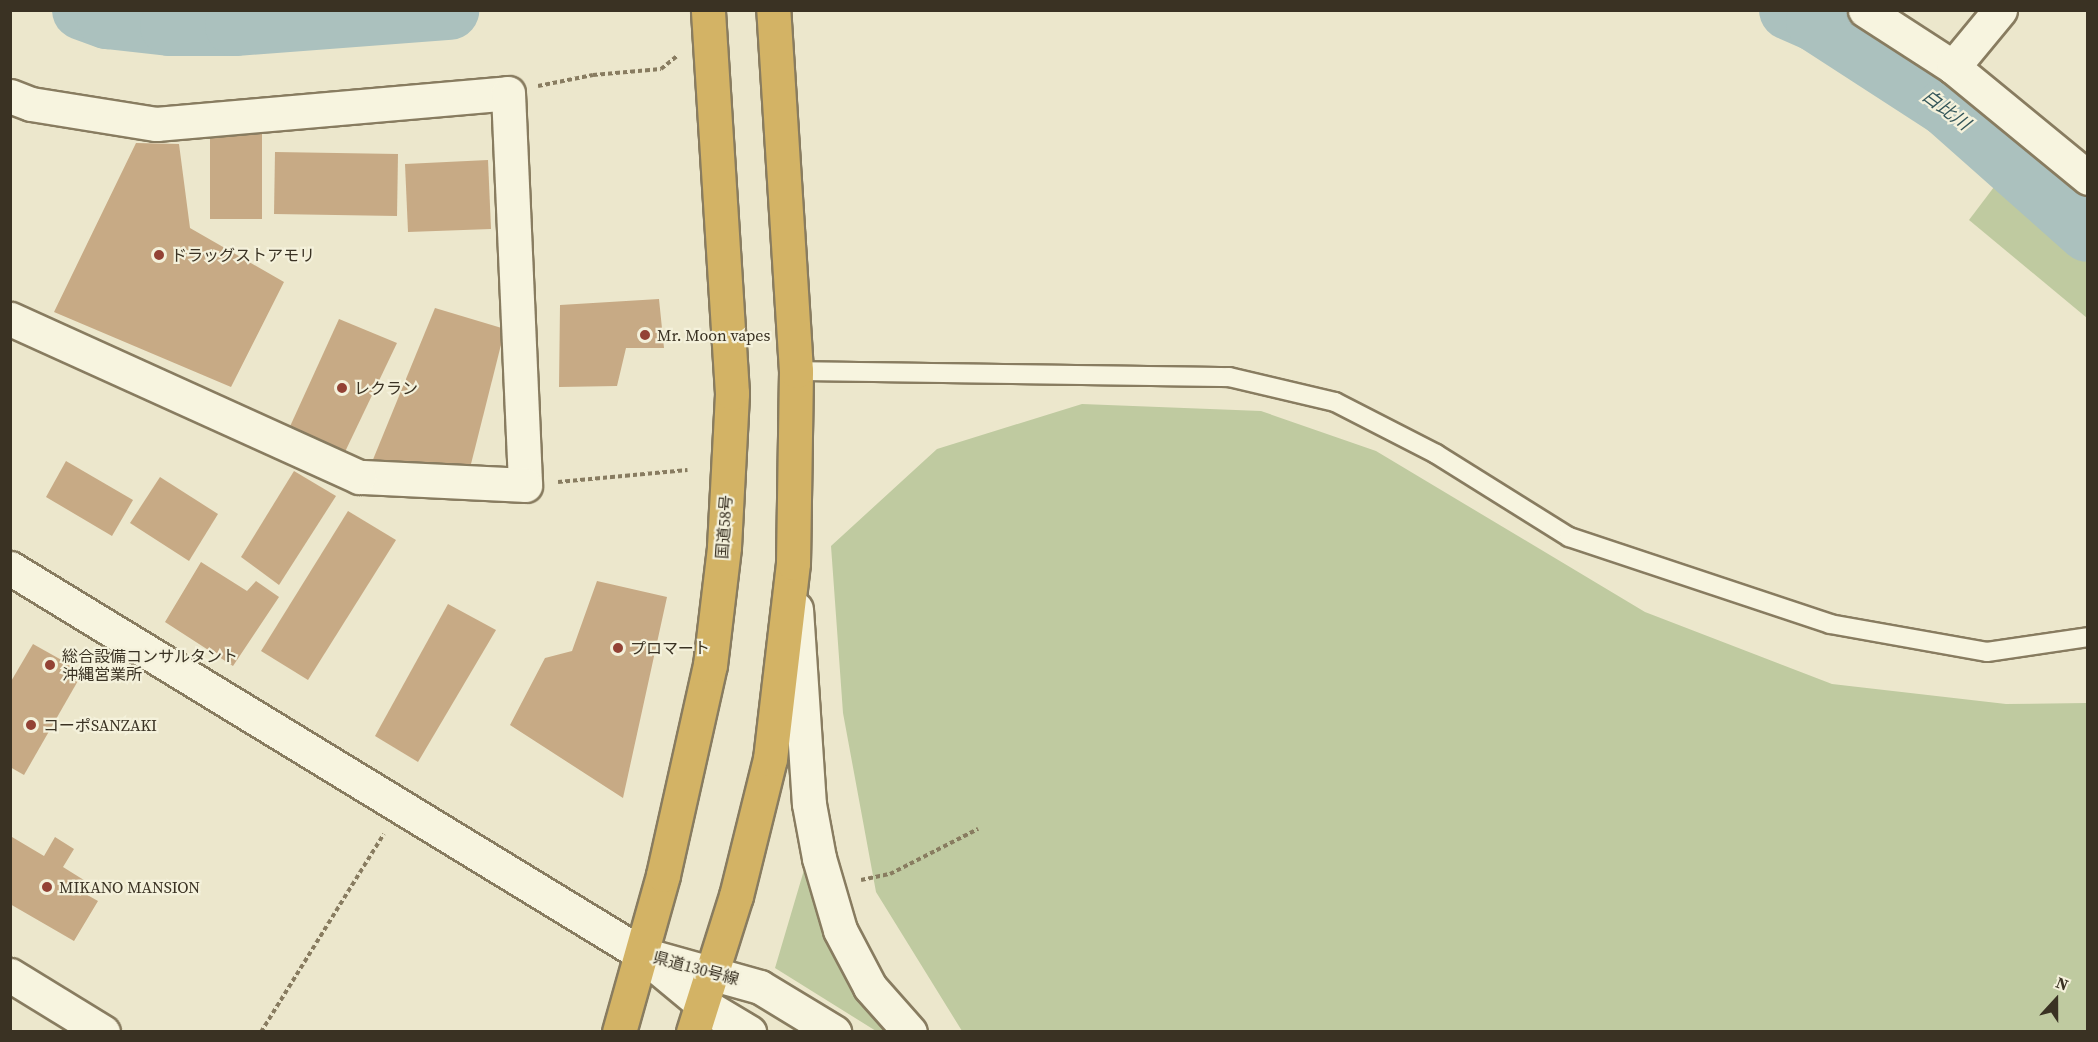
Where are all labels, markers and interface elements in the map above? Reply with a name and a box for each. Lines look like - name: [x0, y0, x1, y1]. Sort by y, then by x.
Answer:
- water label: 白比川: [1918, 85, 1974, 135]
- place label: ドラッグストアモリ: [171, 245, 315, 265]
- marker: ドラッグストアモリ: [152, 248, 166, 262]
- place label: Mr. Moon vapes: [657, 325, 770, 345]
- marker: Mr. Moon vapes: [638, 328, 652, 342]
- place label: レクラン: [354, 378, 418, 398]
- marker: レクラン: [335, 381, 349, 395]
- street label: 国道58号: [712, 494, 736, 560]
- place label: プロマート: [630, 638, 710, 658]
- marker: プロマート: [611, 641, 625, 655]
- place label: 総合設備コンサルタント 沖縄営業所: [62, 646, 238, 684]
- marker: 総合設備コンサルタント 沖縄営業所: [43, 658, 57, 672]
- place label: コーポSANZAKI: [43, 715, 157, 735]
- marker: コーポSANZAKI: [24, 718, 38, 732]
- place label: MIKANO MANSION: [59, 877, 200, 897]
- marker: MIKANO MANSION: [40, 880, 54, 894]
- street label: 県道130号線: [651, 947, 741, 989]
- north arrow: [2026, 970, 2086, 1030]
- text: N: [2053, 971, 2072, 996]

